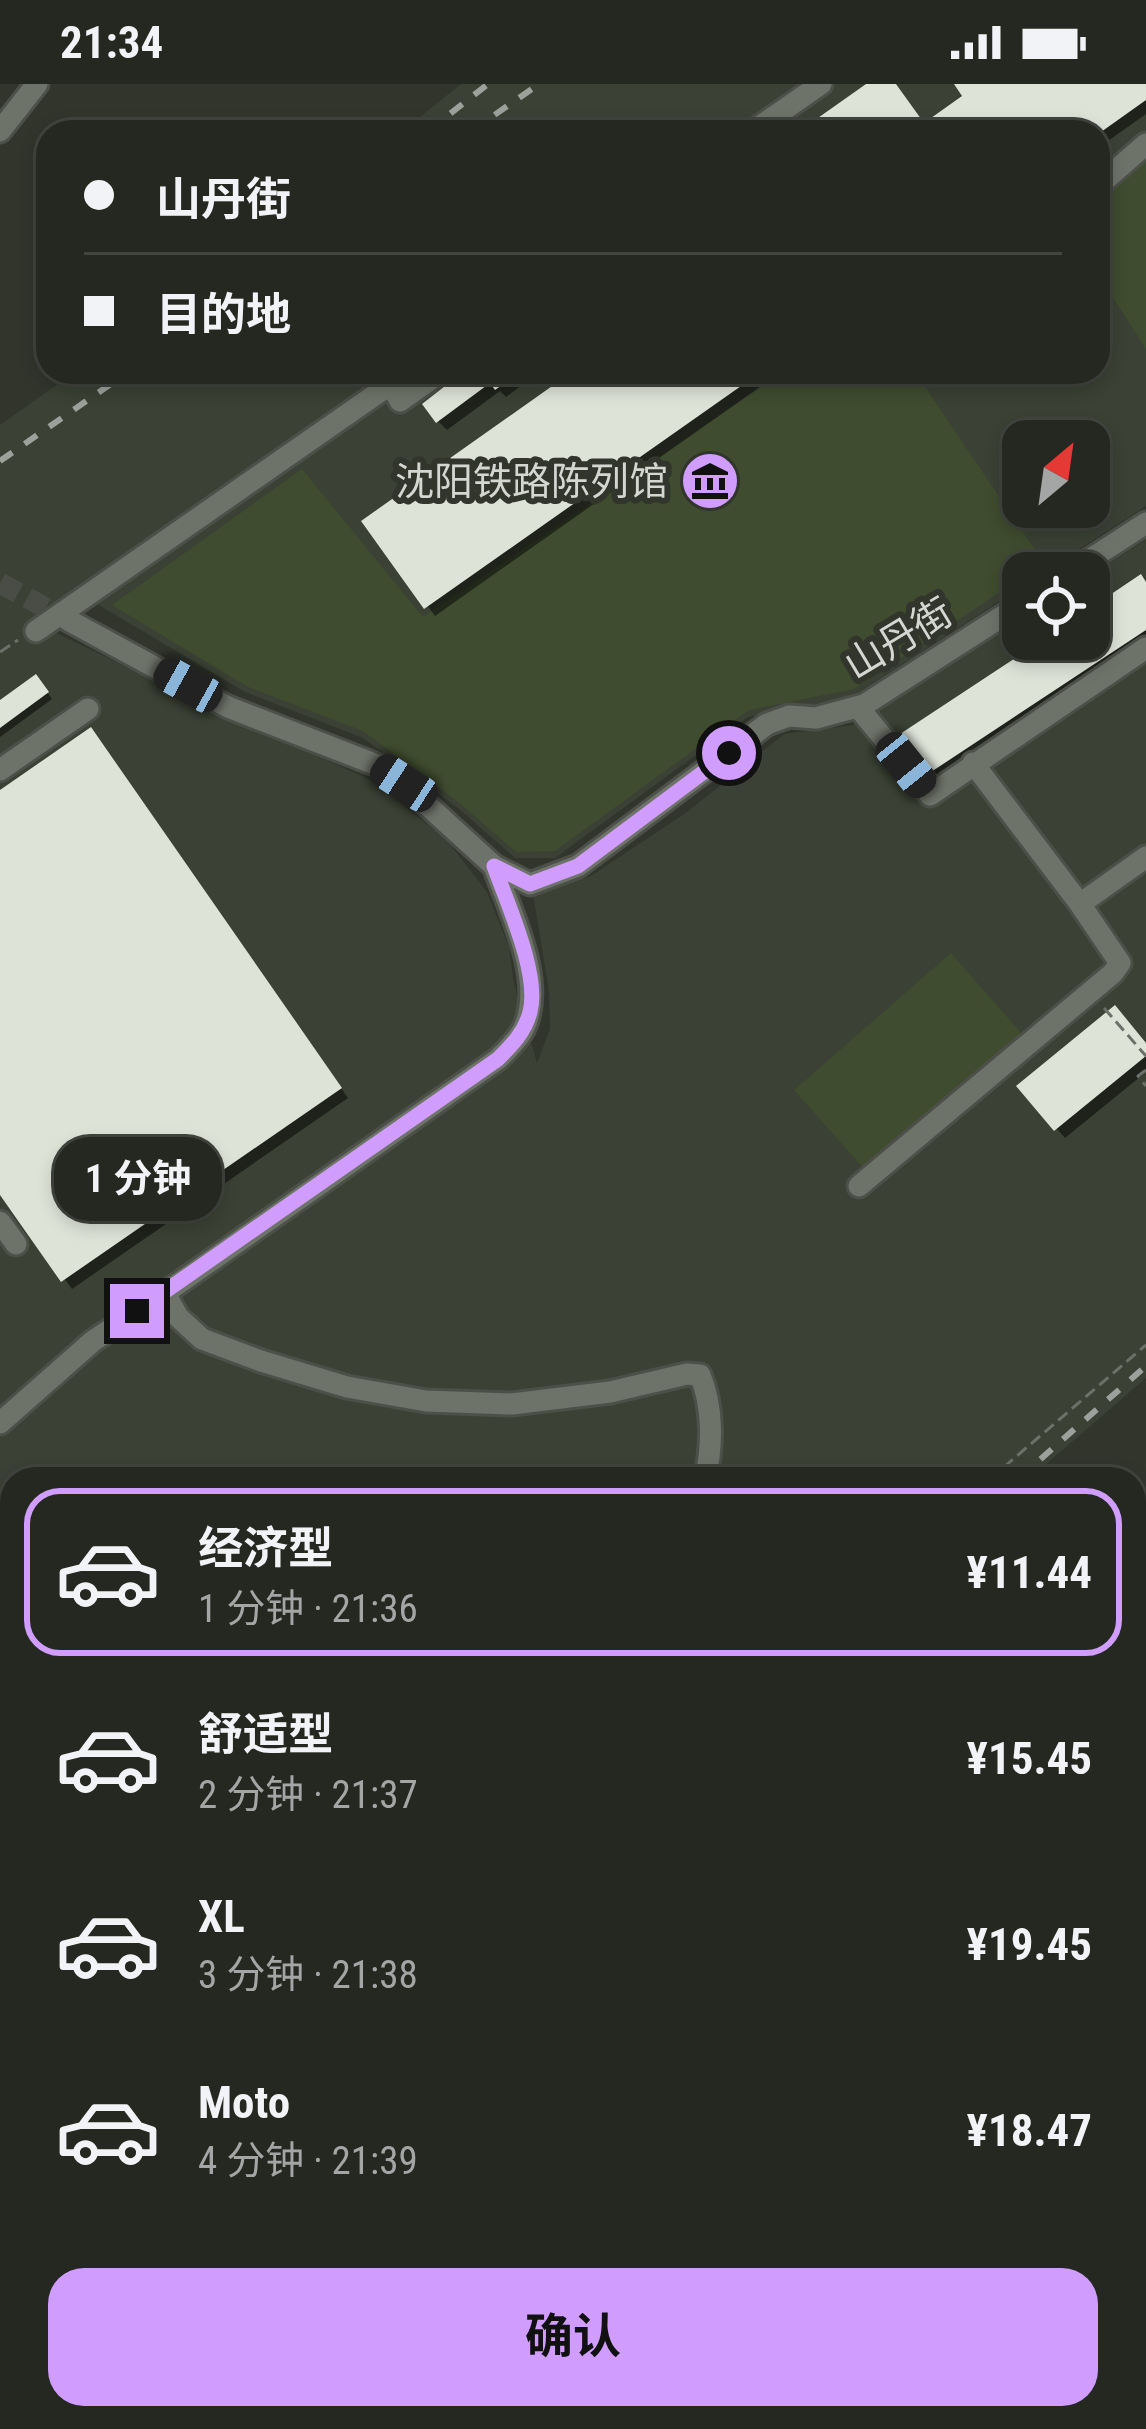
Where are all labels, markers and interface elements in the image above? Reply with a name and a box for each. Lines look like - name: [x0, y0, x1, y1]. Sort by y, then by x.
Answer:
- text: 21:34: [60, 16, 163, 69]
- text: 山丹街: [156, 173, 291, 226]
- text: 目的地: [156, 288, 291, 341]
- north arrow: [1002, 420, 1110, 528]
- map controls: [1002, 420, 1110, 660]
- museum icon: 沈阳铁路陈列馆: [679, 450, 741, 512]
- place label: 沈阳铁路陈列馆: [395, 459, 668, 505]
- button: locate: [1002, 552, 1110, 660]
- street label: 山丹街: [837, 589, 961, 689]
- car: [148, 652, 228, 718]
- route start: [702, 726, 756, 780]
- car: [869, 726, 943, 804]
- car: [364, 748, 444, 818]
- callout: 1 分钟: [53, 1137, 221, 1221]
- text: 1 分钟: [85, 1156, 191, 1202]
- route end: [110, 1284, 164, 1338]
- icon: car: [54, 1518, 162, 1626]
- text: 经济型: [198, 1522, 333, 1575]
- text: ¥11.44: [967, 1546, 1092, 1599]
- text: 1 分钟 · 21:36: [198, 1586, 418, 1632]
- icon: car: [54, 1704, 162, 1812]
- text: 舒适型: [198, 1708, 333, 1761]
- text: ¥15.45: [967, 1732, 1092, 1785]
- text: 2 分钟 · 21:37: [198, 1772, 418, 1818]
- icon: car: [54, 1890, 162, 1998]
- text: XL: [198, 1890, 245, 1943]
- text: ¥19.45: [967, 1918, 1092, 1971]
- text: 3 分钟 · 21:38: [198, 1952, 418, 1998]
- icon: car: [54, 2076, 162, 2184]
- text: Moto: [198, 2076, 290, 2129]
- text: ¥18.47: [967, 2104, 1092, 2157]
- text: 4 分钟 · 21:39: [198, 2138, 418, 2184]
- button: 确认: [48, 2268, 1098, 2406]

